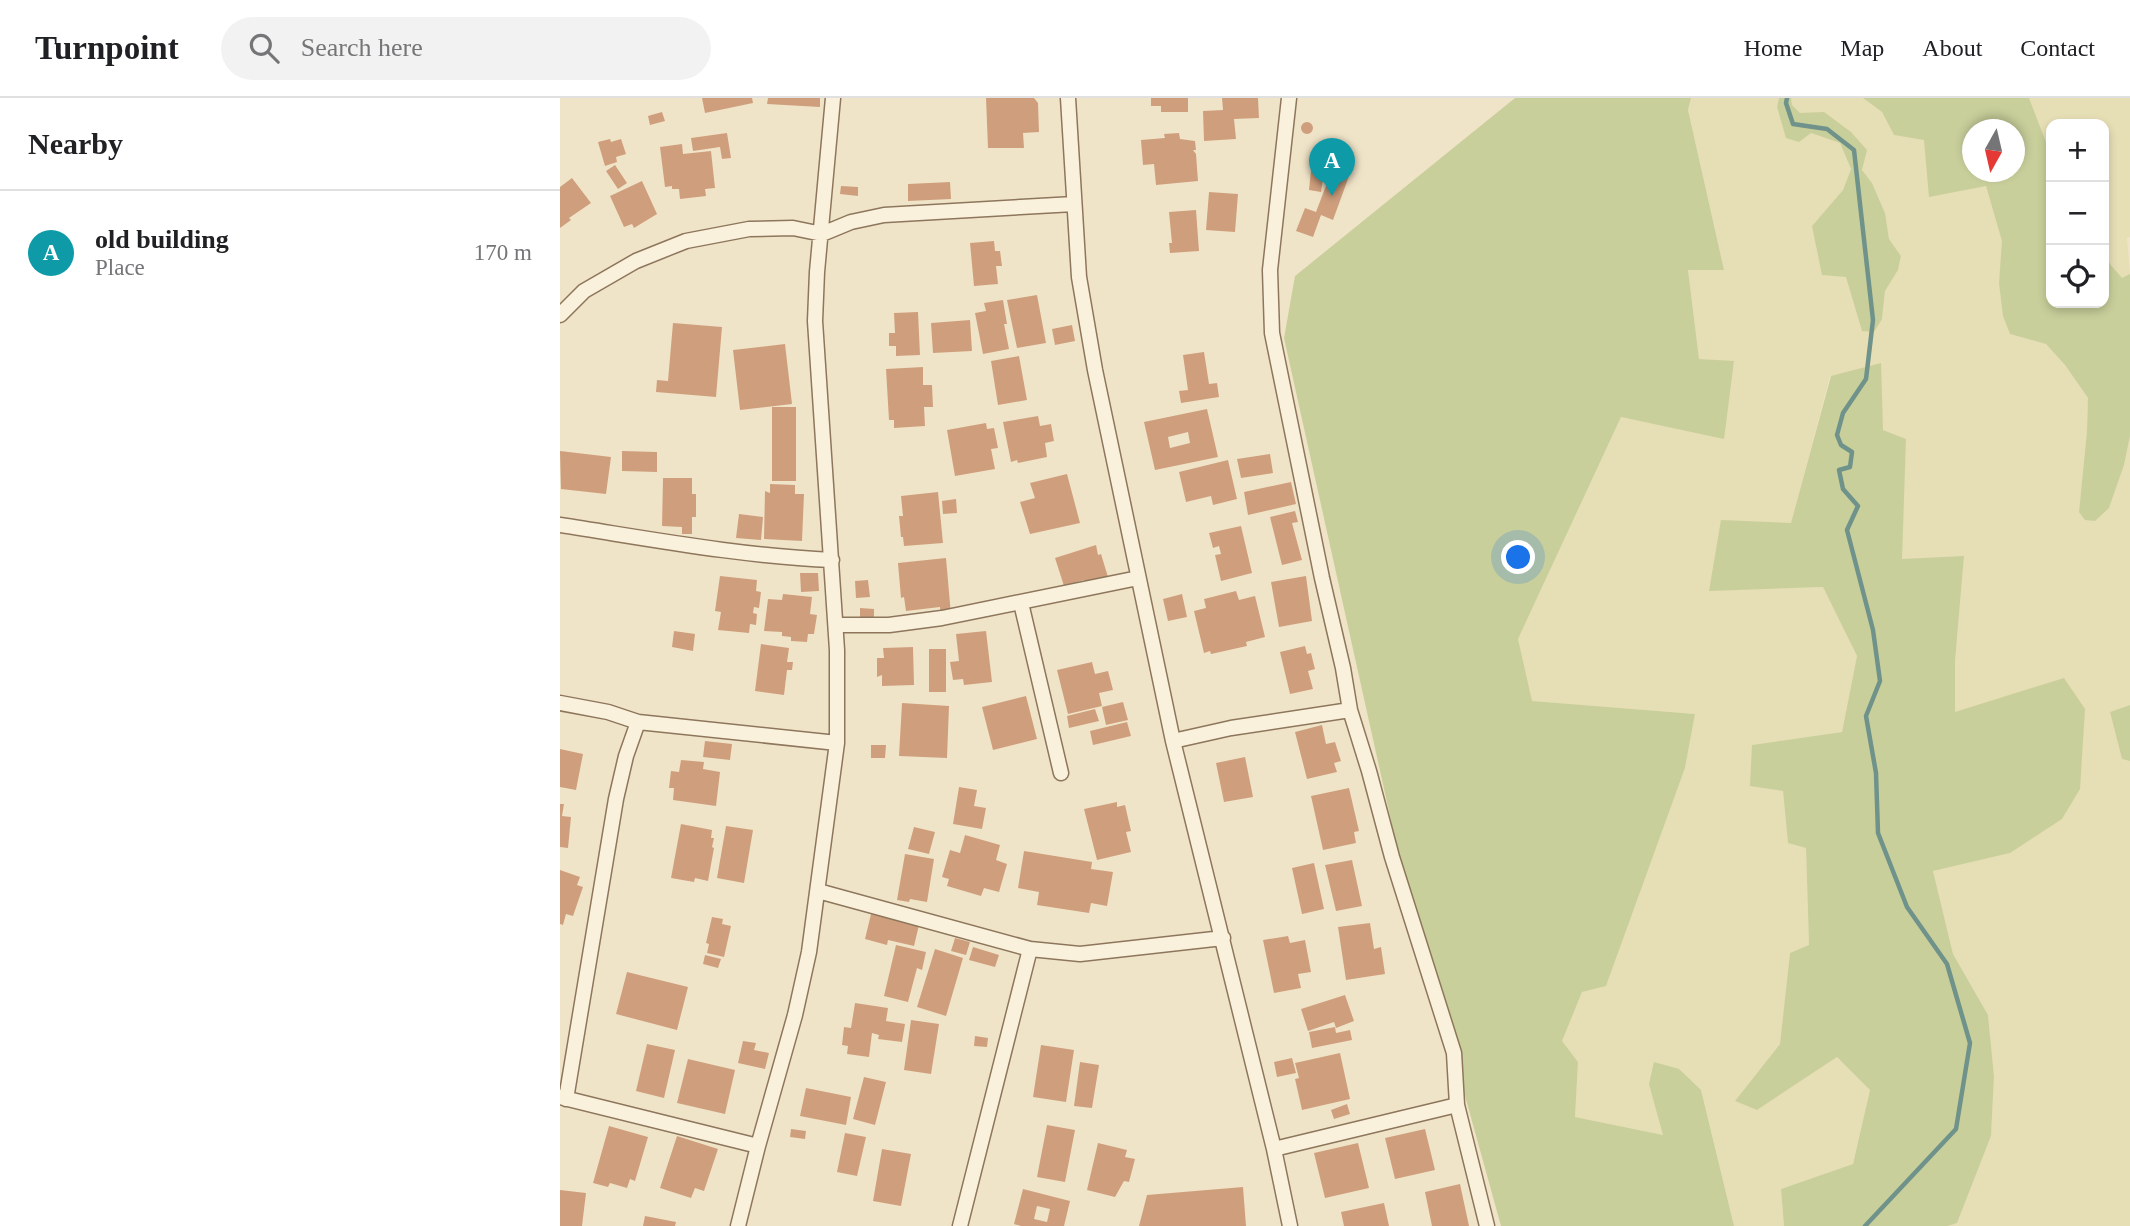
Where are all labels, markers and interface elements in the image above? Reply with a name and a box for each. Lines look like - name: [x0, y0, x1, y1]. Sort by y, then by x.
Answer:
- search box: [221, 17, 711, 80]
- icon: search: [245, 29, 283, 67]
- text: Turnpoint: [35, 30, 179, 66]
- text: Search here: [301, 33, 423, 62]
- text: Home: [1744, 35, 1802, 61]
- text: Map: [1840, 35, 1884, 61]
- text: About: [1922, 35, 1982, 61]
- text: Contact: [2020, 35, 2095, 61]
- north arrow: [1962, 119, 2025, 182]
- map controls: [2046, 119, 2109, 308]
- button: +: [2046, 119, 2109, 182]
- text: Nearby: [28, 127, 123, 160]
- pin: A: [1309, 138, 1355, 196]
- button: −: [2046, 182, 2109, 245]
- text: old building: [95, 225, 229, 254]
- text: A: [43, 240, 59, 265]
- text: 170 m: [474, 240, 532, 265]
- button: locate: [2046, 245, 2109, 308]
- text: Place: [95, 255, 145, 280]
- your location: [1501, 540, 1535, 574]

